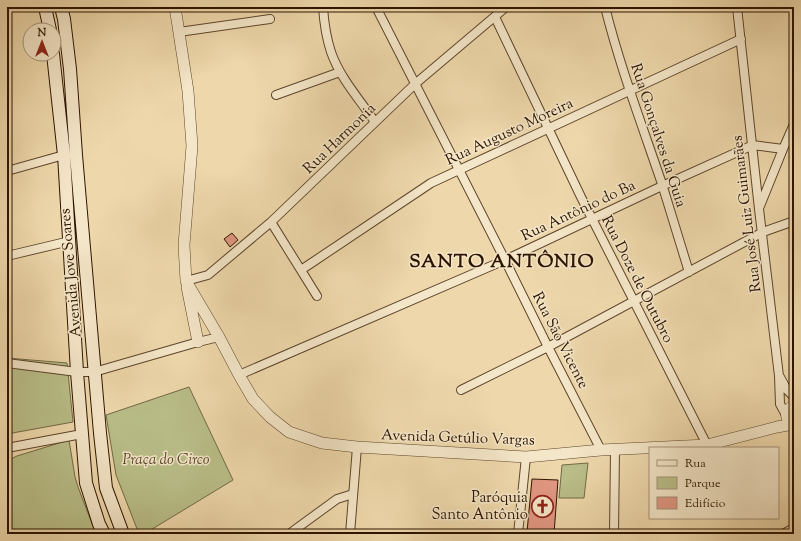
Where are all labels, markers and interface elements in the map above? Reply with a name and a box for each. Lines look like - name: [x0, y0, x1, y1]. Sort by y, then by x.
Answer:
- north arrow: [22, 22, 62, 62]
- text: N: [37, 25, 47, 41]
- street label: Rua Gonçalves da Guia: [624, 61, 691, 210]
- street label: Rua Augusto Moreira: [442, 93, 577, 171]
- street label: Rua Harmonia: [299, 99, 381, 179]
- street label: Rua José Luiz Guimarães: [727, 134, 768, 294]
- street label: Rua Antônio do Ba: [518, 176, 639, 247]
- street label: Avenida Jove Soares: [55, 207, 88, 338]
- street label: Rua Doze de Outubro: [595, 212, 678, 347]
- district label: SANTO ANTÔNIO: [409, 249, 595, 276]
- street label: Rua São Vicente: [526, 289, 593, 393]
- street label: Avenida Getúlio Vargas: [381, 425, 535, 452]
- legend: [649, 447, 779, 519]
- park label: Praça do Circo: [122, 450, 210, 471]
- text: Rua: [685, 455, 706, 473]
- text: Parque: [685, 475, 721, 493]
- place label: Paróquia Santo Antônio: [431, 488, 528, 526]
- church icon: Paróquia Santo Antônio: [530, 493, 556, 519]
- text: Edifício: [685, 495, 726, 513]

